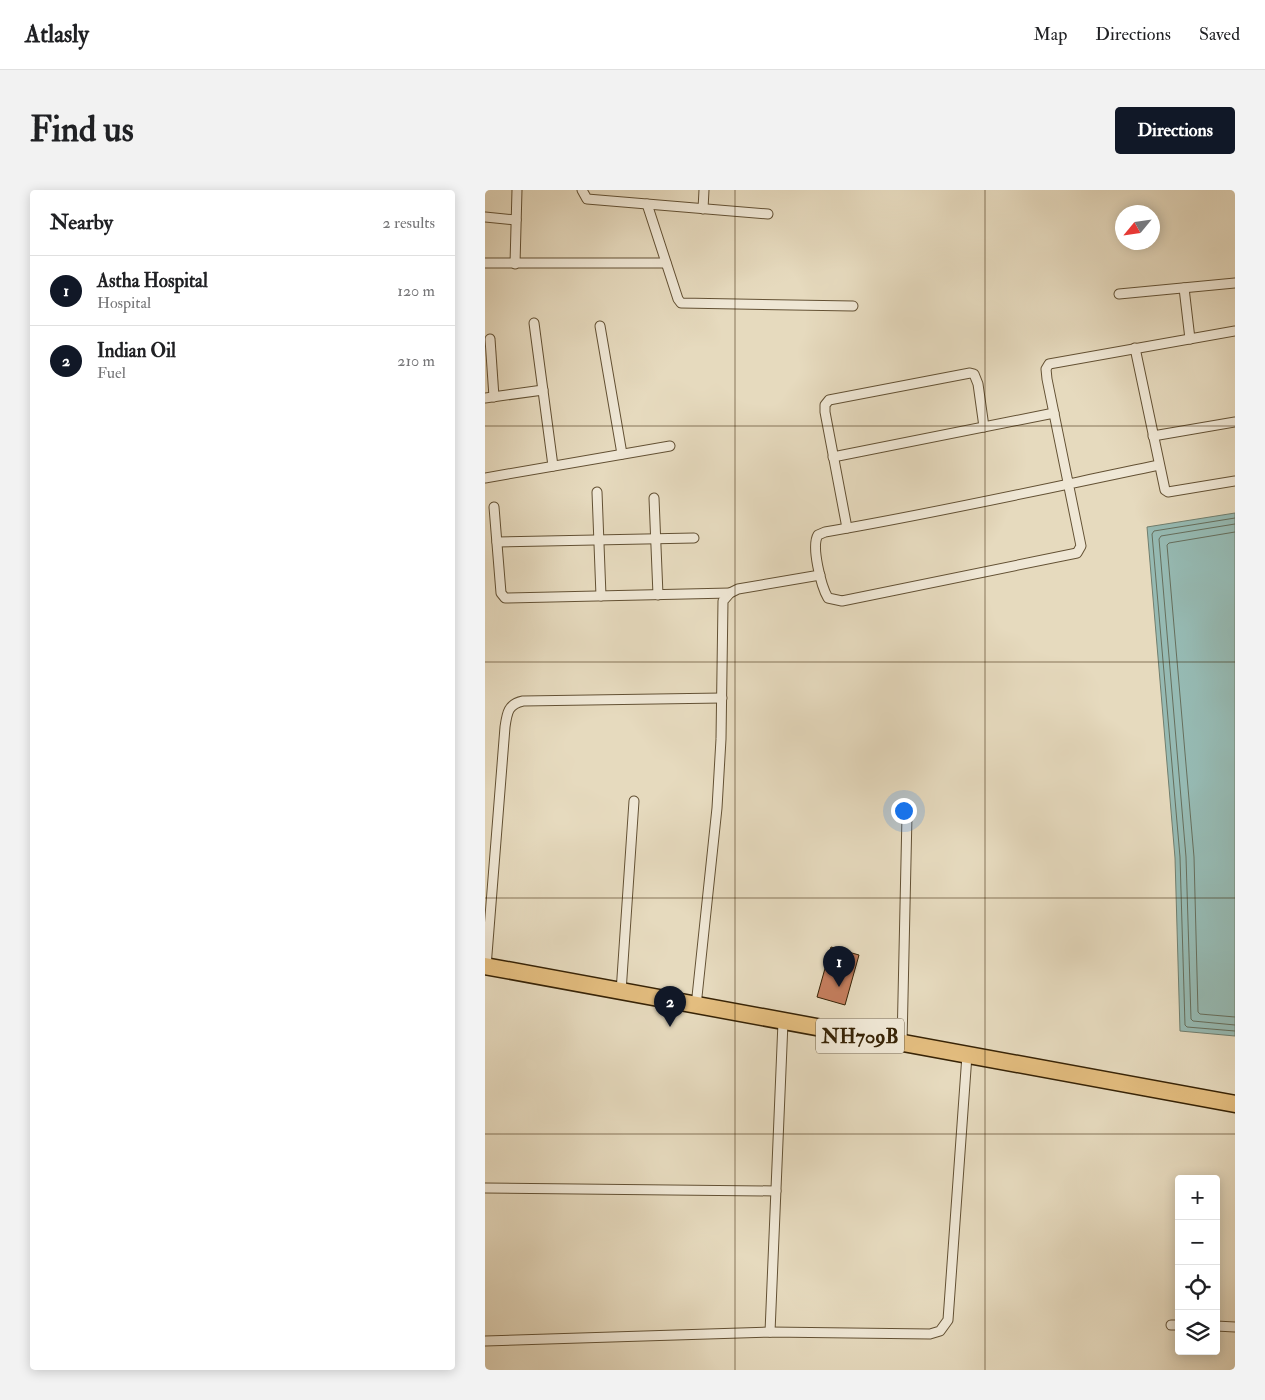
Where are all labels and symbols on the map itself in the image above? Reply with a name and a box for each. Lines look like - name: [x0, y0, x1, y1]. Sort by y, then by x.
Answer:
- north arrow: [1115, 205, 1160, 250]
- your location: [891, 798, 917, 824]
- pin: 1: [823, 946, 855, 987]
- pin: 2: [654, 986, 686, 1027]
- road number: NH709B: [816, 1018, 904, 1054]

